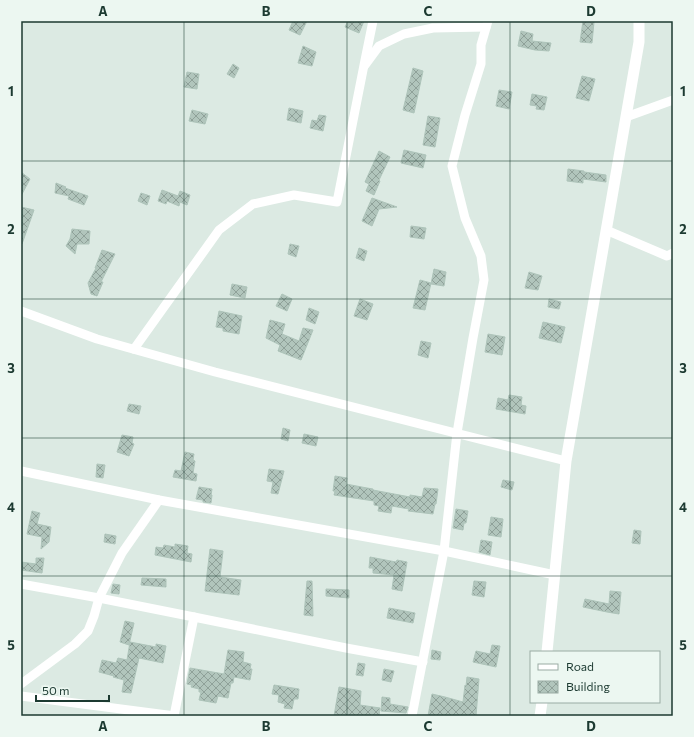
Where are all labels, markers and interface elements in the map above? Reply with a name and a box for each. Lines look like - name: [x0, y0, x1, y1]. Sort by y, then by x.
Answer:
- text: A: [98, 3, 108, 19]
- text: B: [262, 3, 271, 19]
- text: C: [424, 3, 433, 19]
- text: D: [586, 3, 596, 19]
- text: 1: [8, 83, 14, 99]
- text: 1: [680, 83, 686, 99]
- text: 2: [7, 221, 15, 237]
- text: 2: [679, 221, 687, 237]
- text: 3: [7, 360, 15, 376]
- text: 3: [679, 360, 687, 376]
- text: 4: [7, 499, 15, 515]
- text: 4: [679, 499, 687, 515]
- text: 5: [7, 637, 15, 653]
- text: 5: [679, 637, 687, 653]
- legend: [530, 651, 660, 703]
- text: Road: [566, 659, 594, 673]
- scale bar: [36, 677, 109, 703]
- text: Building: [566, 679, 610, 693]
- text: 50 m: [42, 683, 70, 697]
- text: A: [98, 718, 108, 734]
- text: B: [262, 718, 271, 734]
- text: C: [424, 718, 433, 734]
- text: D: [586, 718, 596, 734]

